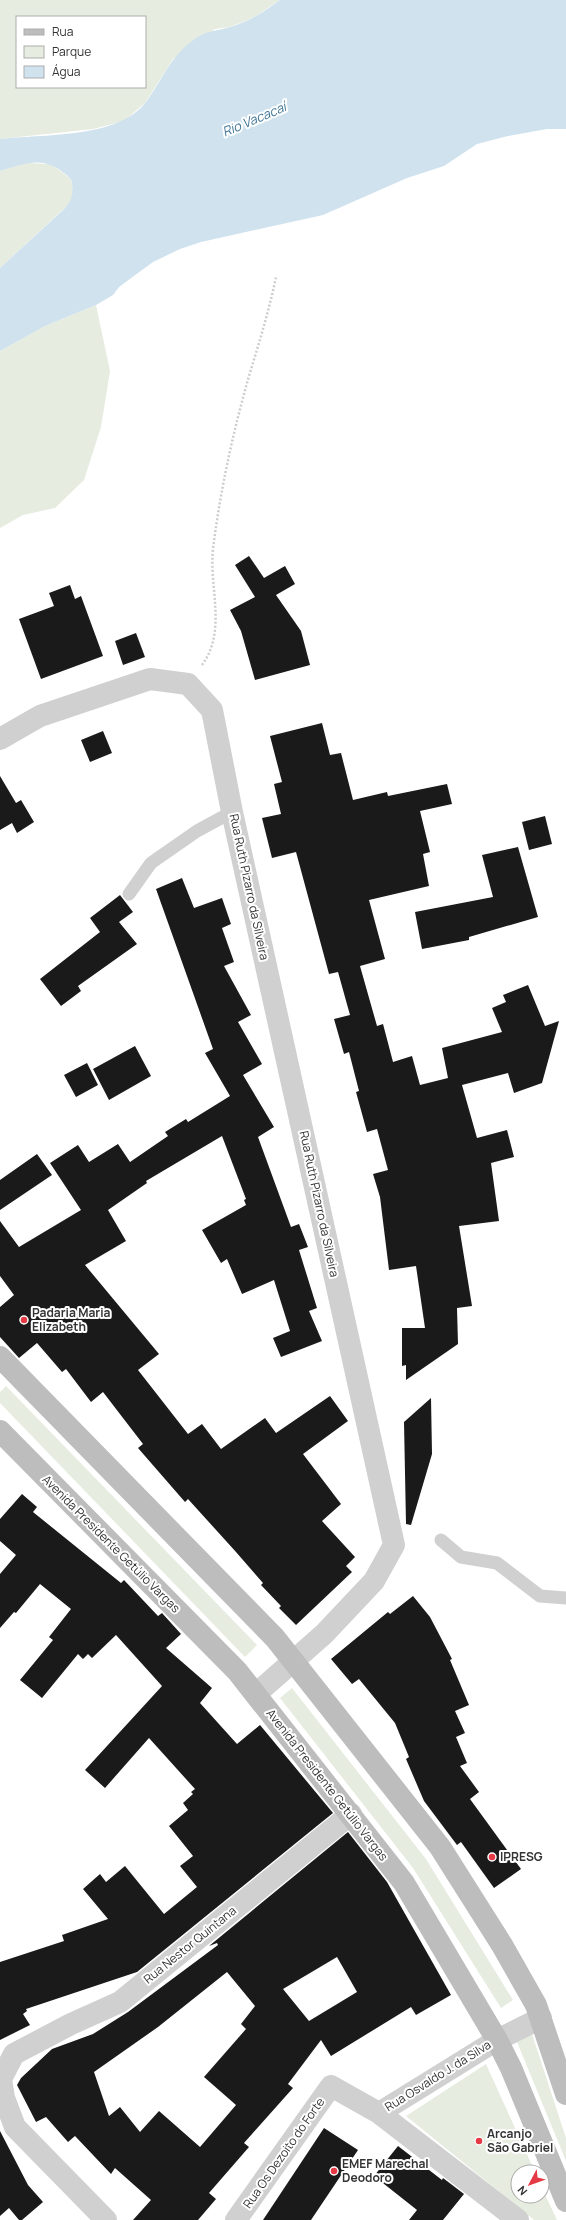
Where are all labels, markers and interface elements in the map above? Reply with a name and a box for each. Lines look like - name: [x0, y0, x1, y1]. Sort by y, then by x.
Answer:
- legend: [16, 16, 146, 88]
- text: Rua: [52, 23, 73, 40]
- text: Parque: [52, 43, 91, 60]
- text: Água: [52, 63, 81, 80]
- water label: Rio Vacacaí: [219, 96, 291, 141]
- street label: Rua Ruth Pizarro da Silveira: [226, 812, 273, 962]
- street label: Rua Ruth Pizarro da Silveira: [296, 1129, 343, 1279]
- place label: Padaria Maria Elizabeth: [32, 1304, 111, 1335]
- marker: Padaria Maria Elizabeth: [19, 1315, 29, 1325]
- street label: Avenida Presidente Getúlio Vargas: [39, 1471, 184, 1616]
- street label: Avenida Presidente Getúlio Vargas: [263, 1705, 392, 1864]
- place label: IPRESG: [500, 1848, 543, 1865]
- marker: IPRESG: [487, 1852, 497, 1862]
- street label: Rua Nestor Quintana: [140, 1902, 240, 1987]
- street label: Rua Osvaldo J. da Silva: [381, 2036, 494, 2115]
- street label: Rua Os Dezoito do Forte: [239, 2094, 328, 2211]
- place label: Arcanjo São Gabriel: [487, 2125, 553, 2156]
- marker: Arcanjo São Gabriel: [474, 2136, 484, 2146]
- place label: EMEF Marechal Deodoro: [342, 2155, 429, 2186]
- north arrow: [510, 2164, 550, 2204]
- marker: EMEF Marechal Deodoro: [329, 2166, 339, 2176]
- text: N: [514, 2183, 530, 2199]

